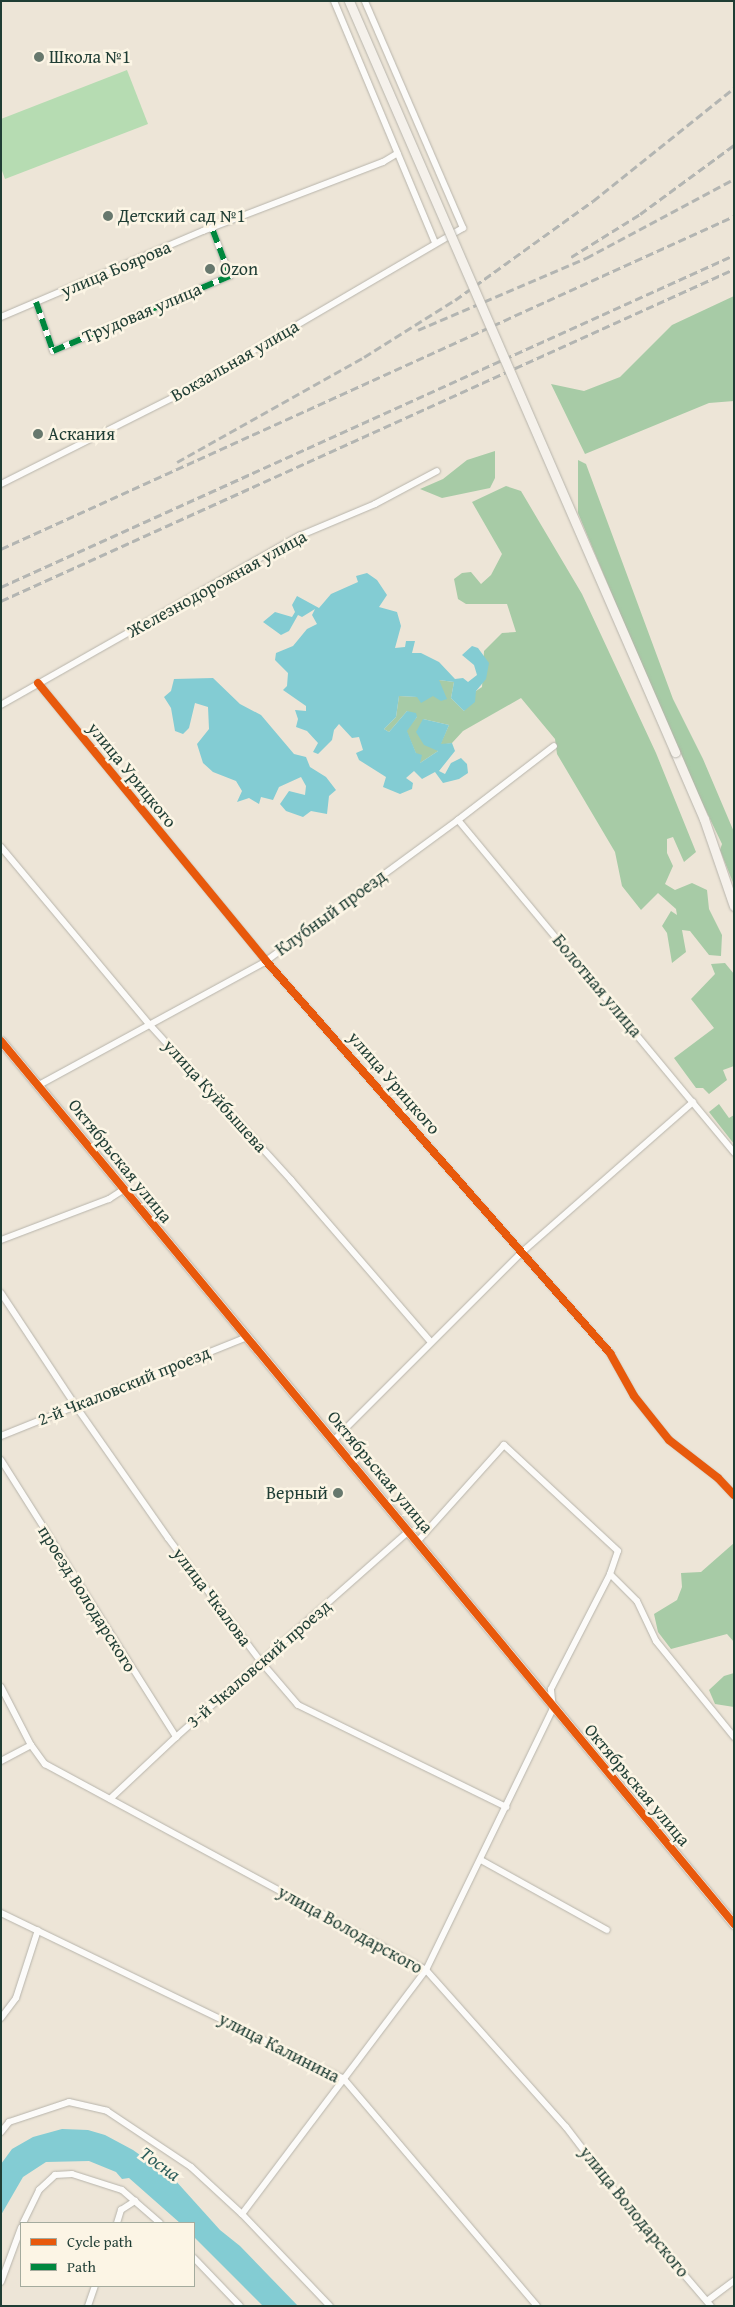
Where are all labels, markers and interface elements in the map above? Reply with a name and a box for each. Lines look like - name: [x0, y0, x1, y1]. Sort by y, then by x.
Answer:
- place label: Школа №1: [49, 46, 131, 68]
- marker: Школа №1: [33, 51, 45, 63]
- place label: Детский сад №1: [118, 205, 245, 227]
- marker: Детский сад №1: [102, 210, 114, 222]
- street label: улица Боярова: [58, 236, 174, 302]
- place label: Ozon: [220, 258, 258, 280]
- marker: Ozon: [204, 263, 216, 275]
- street label: Трудовая улица: [79, 278, 205, 348]
- street label: Вокзальная улица: [167, 316, 303, 406]
- place label: Аскания: [48, 423, 115, 445]
- marker: Аскания: [32, 428, 44, 440]
- street label: Железнодорожная улица: [123, 526, 311, 642]
- street label: улица Урицкого: [83, 718, 181, 832]
- street label: Клубный проезд: [271, 865, 391, 961]
- street label: Болотная улица: [548, 930, 646, 1042]
- street label: улица Урицкого: [343, 1027, 445, 1139]
- street label: улица Куйбышева: [159, 1035, 271, 1157]
- street label: Октябрьская улица: [63, 1095, 177, 1227]
- street label: 2-й Чкаловский проезд: [35, 1341, 213, 1431]
- street label: Октябрьская улица: [322, 1406, 438, 1538]
- place label: Верный: [266, 1482, 328, 1504]
- marker: Верный: [332, 1487, 344, 1499]
- street label: проезд Володарского: [33, 1522, 141, 1676]
- street label: улица Чкалова: [168, 1543, 256, 1651]
- street label: 3-й Чкаловский проезд: [182, 1595, 336, 1733]
- street label: Октябрьская улица: [579, 1719, 695, 1851]
- street label: улица Володарского: [274, 1881, 426, 1979]
- street label: улица Калинина: [215, 2008, 343, 2088]
- water label: Тосна: [135, 2142, 185, 2186]
- street label: улица Володарского: [574, 2142, 694, 2282]
- legend: [20, 2222, 195, 2287]
- text: Cycle path: [67, 2231, 133, 2252]
- text: Path: [67, 2256, 96, 2277]

